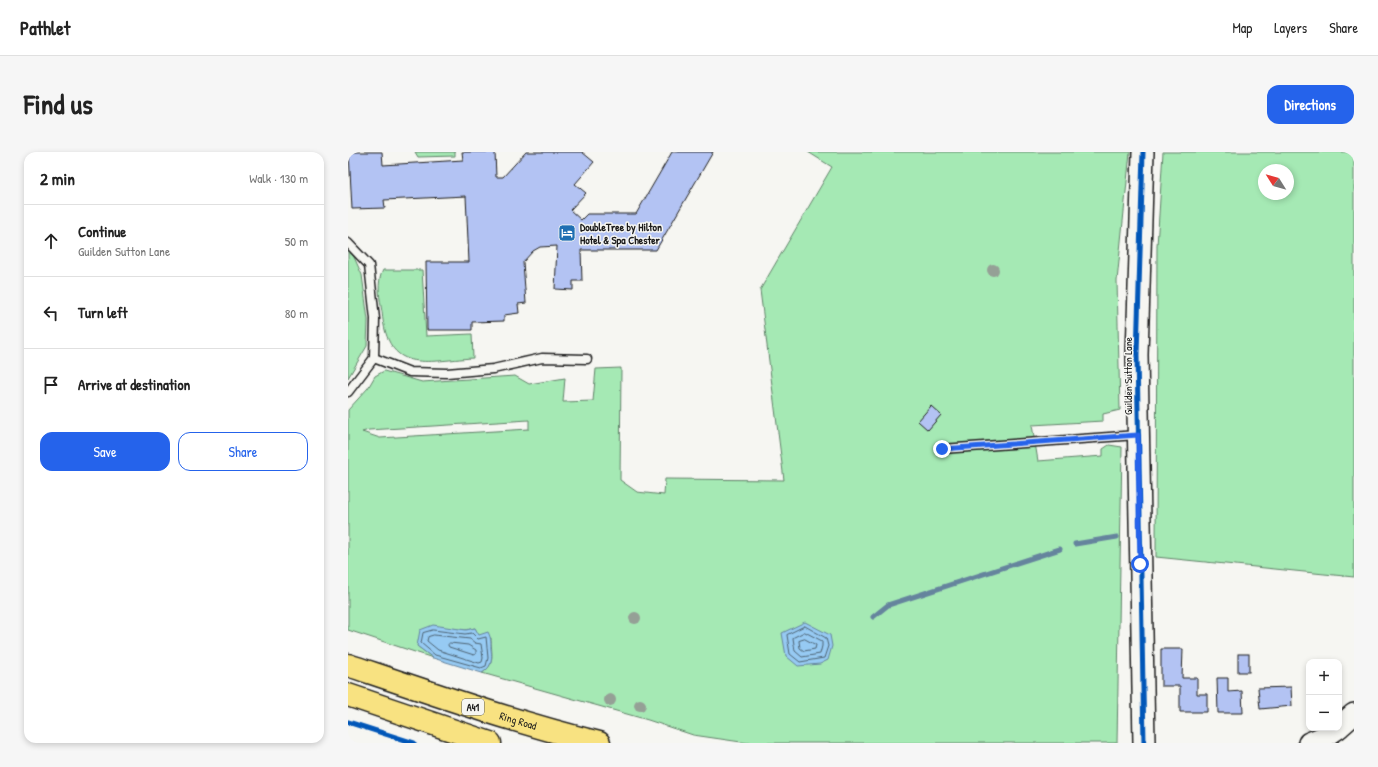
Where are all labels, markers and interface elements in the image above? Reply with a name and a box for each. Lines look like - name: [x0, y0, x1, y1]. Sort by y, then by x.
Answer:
- text: Pathlet: [20, 15, 70, 41]
- text: Map: [1232, 18, 1252, 37]
- text: Layers: [1274, 18, 1307, 37]
- text: Share: [1329, 18, 1358, 37]
- text: Find us: [24, 85, 93, 123]
- button: Directions: [1267, 85, 1354, 124]
- north arrow: [1258, 164, 1294, 200]
- text: 2 min: [40, 167, 75, 190]
- text: Walk · 130 m: [249, 169, 308, 187]
- place label: DoubleTree by Hilton Hotel & Spa Chester: [580, 220, 662, 248]
- text: Continue: [78, 221, 126, 242]
- hotel icon: DoubleTree by Hilton Hotel & Spa Chester: [557, 223, 577, 243]
- icon: ahead: [40, 230, 62, 252]
- text: 50 m: [285, 232, 308, 250]
- text: Guilden Sutton Lane: [78, 242, 170, 260]
- icon: left: [40, 302, 62, 324]
- text: Turn left: [78, 302, 128, 323]
- text: 80 m: [285, 304, 308, 322]
- street label: Guilden Sutton Lane: [1121, 336, 1135, 415]
- icon: arrive: [40, 374, 62, 396]
- text: Arrive at destination: [78, 374, 190, 395]
- button: Save: [40, 432, 170, 471]
- button: Share: [178, 432, 308, 471]
- route end: [933, 440, 951, 458]
- route start: [1131, 555, 1149, 573]
- map controls: [1306, 659, 1342, 731]
- button: +: [1306, 659, 1342, 695]
- button: −: [1306, 695, 1342, 731]
- road number: A41: [462, 699, 484, 715]
- street label: Ring Road: [498, 709, 539, 733]

